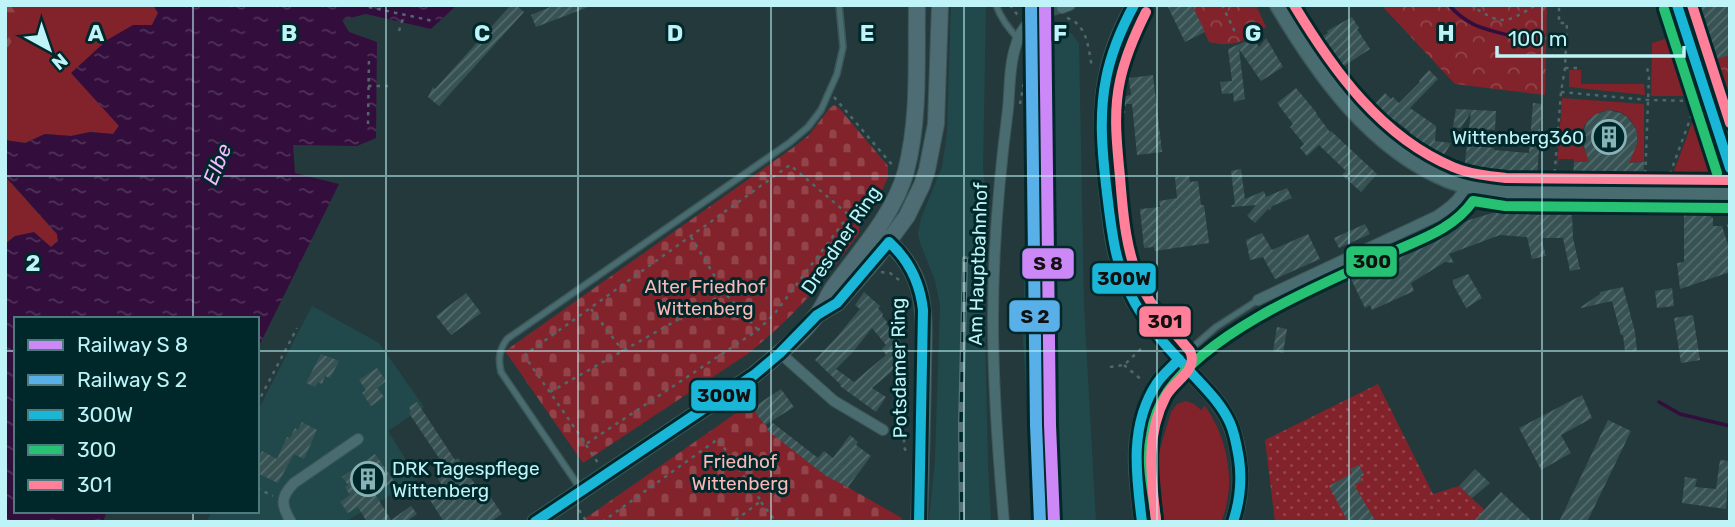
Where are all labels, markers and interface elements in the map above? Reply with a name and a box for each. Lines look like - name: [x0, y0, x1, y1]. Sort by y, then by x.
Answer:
- north arrow: [14, 14, 84, 84]
- scale bar: [1497, 14, 1684, 58]
- text: A: [88, 19, 105, 47]
- text: B: [281, 19, 297, 47]
- text: C: [474, 19, 490, 47]
- text: D: [667, 19, 683, 47]
- text: E: [860, 19, 874, 47]
- text: F: [1053, 19, 1067, 47]
- text: G: [1245, 19, 1261, 47]
- text: H: [1437, 19, 1455, 47]
- text: 100 m: [1508, 26, 1567, 51]
- text: N: [47, 48, 72, 75]
- building icon: Wittenberg360: [1590, 118, 1628, 156]
- place label: Wittenberg360: [1452, 126, 1584, 149]
- water label: Elbe: [198, 140, 237, 188]
- street label: Am Hauptbahnhof: [964, 181, 992, 346]
- street label: Dresdner Ring: [796, 182, 886, 298]
- line badge: 300: [1345, 245, 1398, 278]
- line badge: S 8: [1021, 247, 1075, 280]
- text: 2: [26, 249, 40, 277]
- text: 300: [1353, 250, 1391, 273]
- text: S 8: [1033, 252, 1063, 275]
- line badge: 300W: [1091, 262, 1157, 295]
- text: 300W: [1097, 267, 1151, 290]
- park label: Alter Friedhof Wittenberg: [644, 275, 766, 320]
- street label: Potsdamer Ring: [886, 297, 912, 439]
- line badge: S 2: [1008, 299, 1061, 333]
- text: S 2: [1021, 305, 1050, 328]
- line badge: 301: [1138, 305, 1192, 338]
- text: 301: [1148, 310, 1182, 333]
- legend: [14, 317, 259, 513]
- text: Railway S 8: [77, 332, 188, 357]
- text: Railway S 2: [77, 367, 187, 392]
- line badge: 300W: [690, 379, 757, 412]
- text: 300W: [697, 384, 751, 407]
- text: 300W: [77, 402, 133, 427]
- text: 300: [77, 437, 116, 462]
- park label: Friedhof Wittenberg: [691, 450, 789, 495]
- place label: DRK Tagespflege Wittenberg: [392, 457, 540, 502]
- building icon: DRK Tagespflege Wittenberg: [349, 460, 387, 498]
- text: 301: [77, 472, 112, 497]

